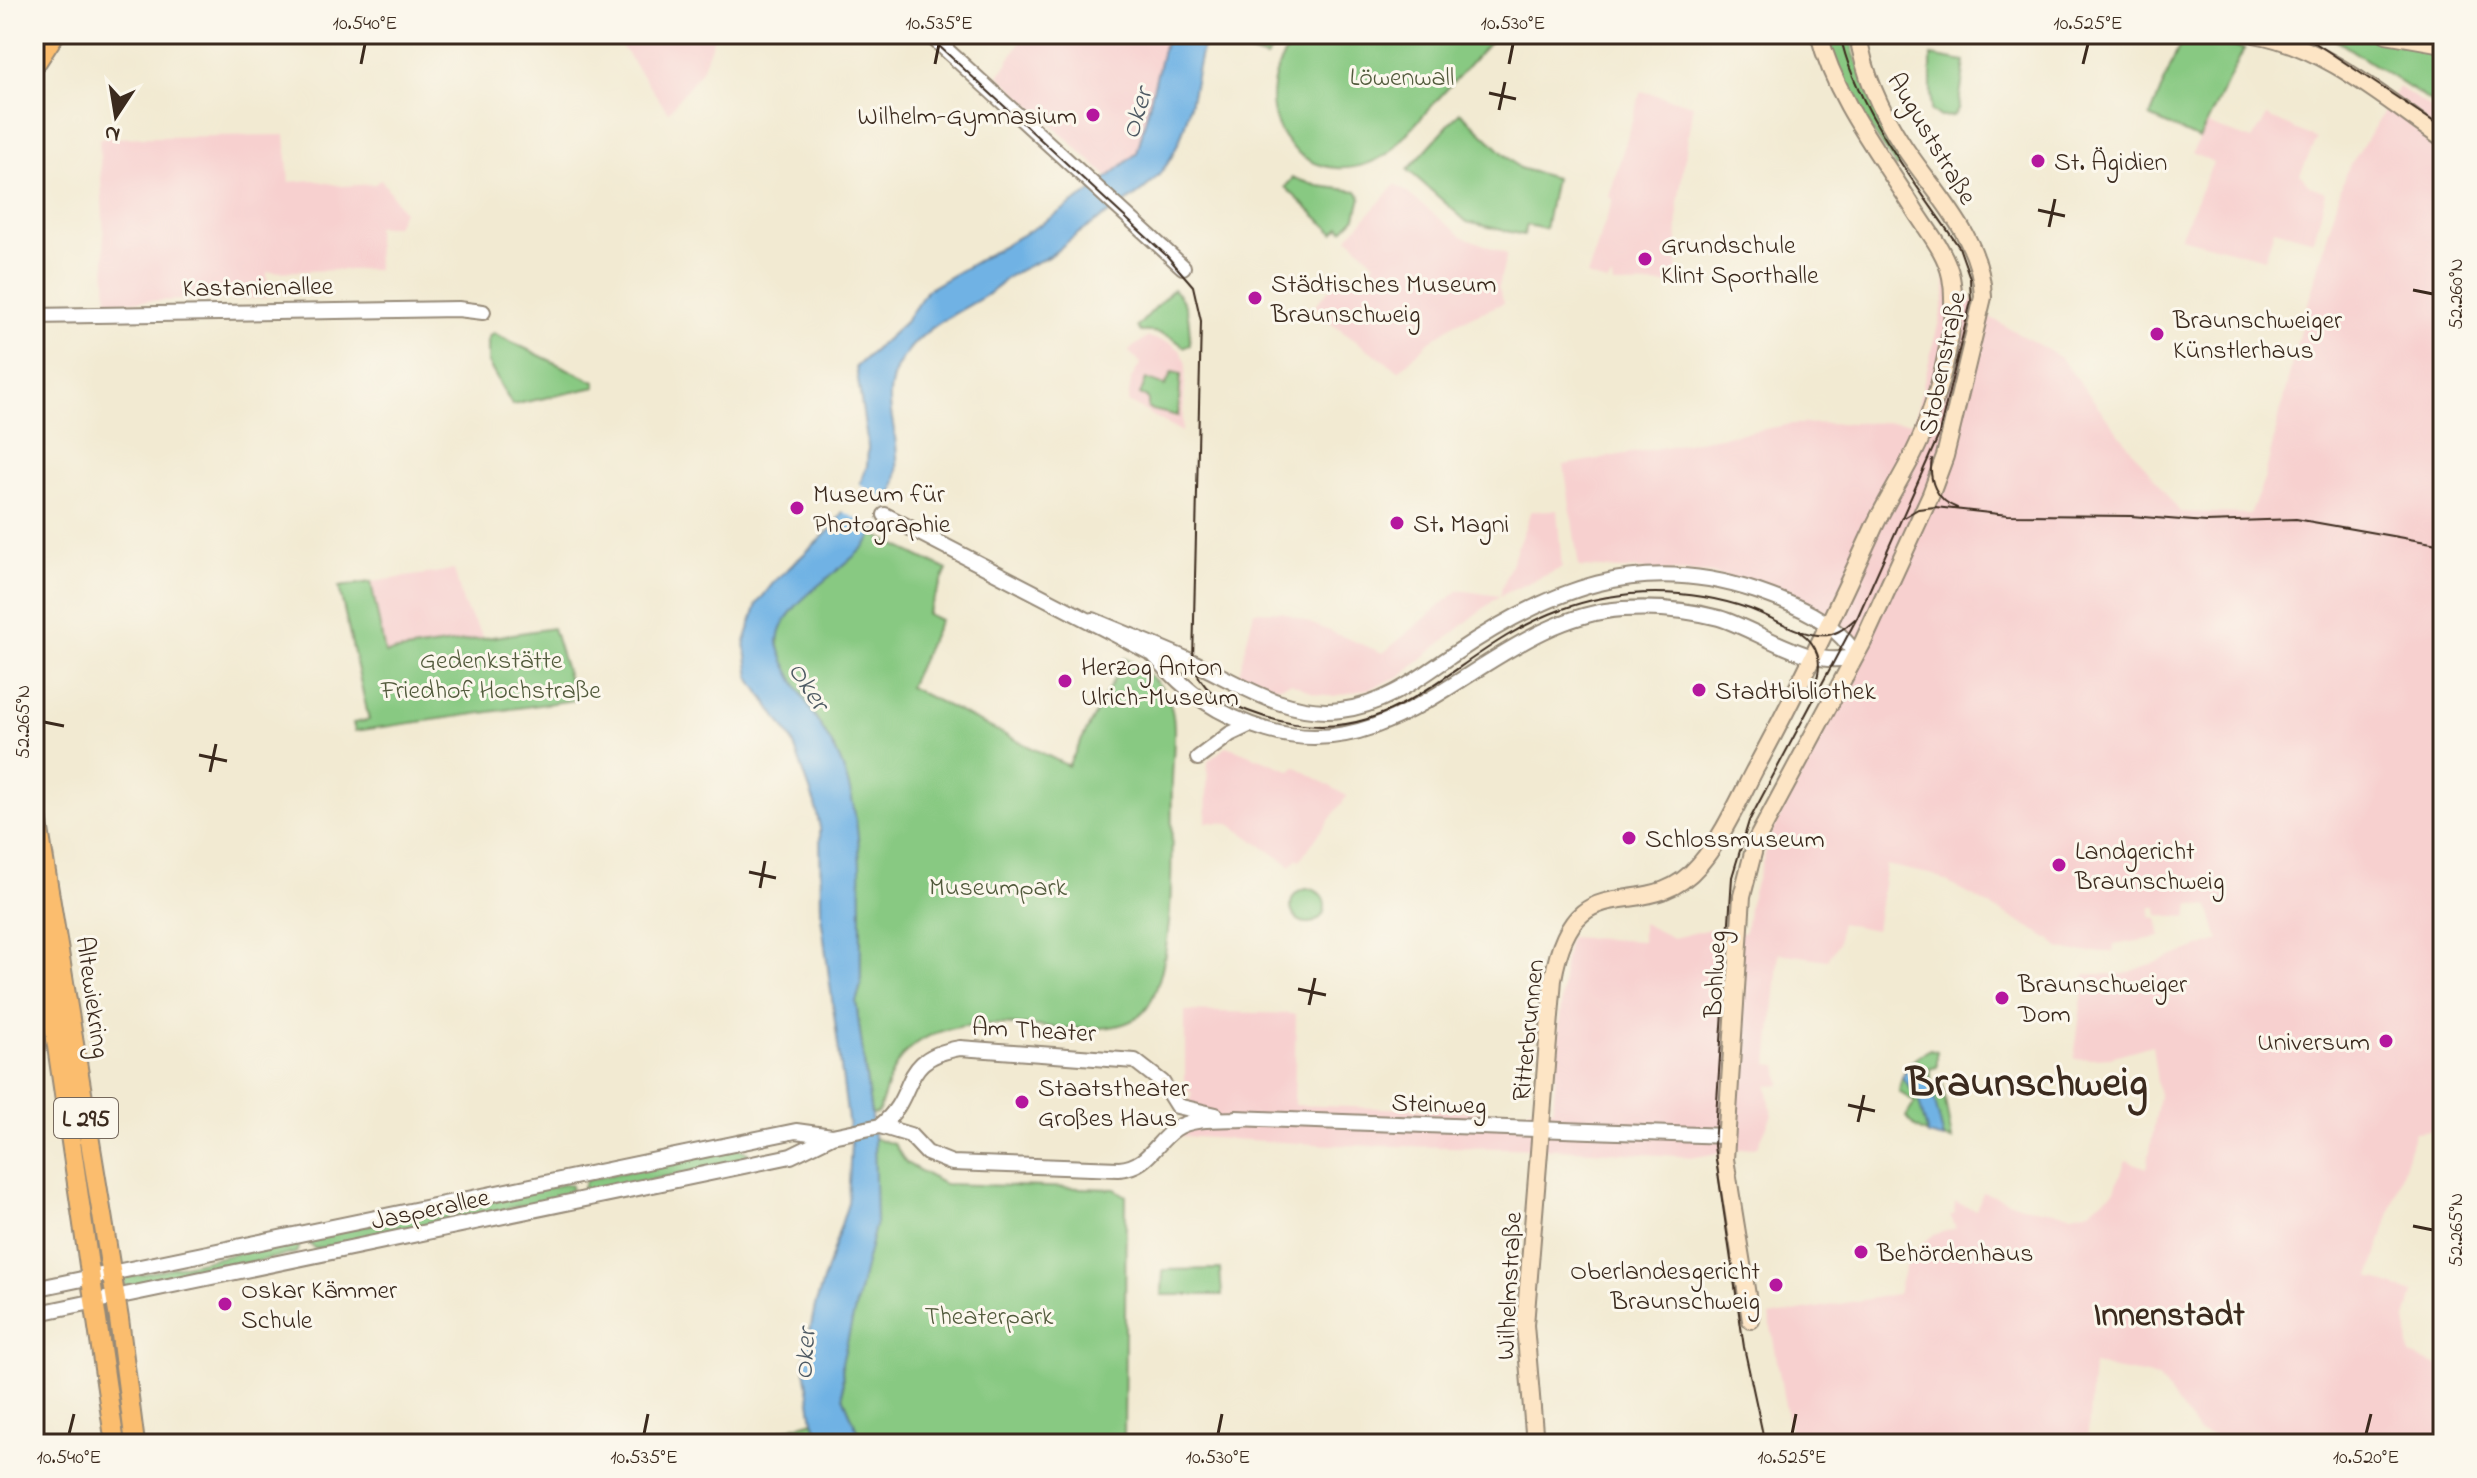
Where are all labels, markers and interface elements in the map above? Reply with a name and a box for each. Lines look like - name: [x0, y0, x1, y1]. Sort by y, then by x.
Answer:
- text: 10.540°E: [333, 10, 397, 39]
- text: 10.535°E: [905, 10, 973, 39]
- text: 10.530°E: [1481, 10, 1545, 39]
- text: 10.525°E: [2053, 10, 2123, 39]
- park label: Löwenwall: [1350, 60, 1454, 98]
- street label: Auguststraße: [1876, 66, 1985, 213]
- north arrow: [76, 76, 156, 156]
- water label: Oker: [1111, 80, 1167, 145]
- place label: Wilhelm-Gymnasium: [858, 99, 1077, 137]
- marker: Wilhelm-Gymnasium: [1084, 106, 1102, 124]
- text: N: [102, 115, 123, 150]
- place label: St. Ägidien: [2054, 145, 2167, 183]
- marker: St. Ägidien: [2029, 152, 2047, 170]
- place label: Grundschule Klint Sporthalle: [1661, 228, 1819, 296]
- marker: Grundschule Klint Sporthalle: [1636, 250, 1654, 268]
- text: 52.260°N: [2443, 258, 2472, 330]
- place label: Städtisches Museum Braunschweig: [1270, 267, 1497, 335]
- street label: Kastanienallee: [182, 269, 334, 309]
- street label: Stobenstraße: [1910, 288, 1978, 439]
- marker: Städtisches Museum Braunschweig: [1246, 289, 1264, 307]
- place label: Braunschweiger Künstlerhaus: [2172, 303, 2343, 371]
- marker: Braunschweiger Künstlerhaus: [2148, 325, 2166, 343]
- place label: Museum für Photographie: [813, 477, 951, 545]
- marker: Museum für Photographie: [788, 499, 806, 517]
- place label: St. Magni: [1413, 507, 1509, 545]
- marker: St. Magni: [1388, 514, 1406, 532]
- park label: Gedenkstätte Friedhof Hochstraße: [380, 643, 601, 711]
- place label: Herzog Anton Ulrich-Museum: [1081, 650, 1239, 718]
- water label: Oker: [776, 654, 840, 723]
- marker: Herzog Anton Ulrich-Museum: [1056, 672, 1074, 690]
- place label: Stadtbibliothek: [1715, 674, 1876, 712]
- marker: Stadtbibliothek: [1690, 681, 1708, 699]
- text: 52.265°N: [10, 685, 39, 759]
- place label: Schlossmuseum: [1645, 822, 1825, 860]
- marker: Schlossmuseum: [1620, 829, 1638, 847]
- place label: Landgericht Braunschweig: [2074, 834, 2224, 902]
- marker: Landgericht Braunschweig: [2050, 856, 2068, 874]
- park label: Museumpark: [929, 870, 1068, 908]
- street label: Bohlweg: [1696, 930, 1738, 1020]
- street label: Altewiekring: [64, 934, 118, 1061]
- street label: Ritterbrunnen: [1504, 957, 1556, 1103]
- place label: Braunschweiger Dom: [2017, 967, 2188, 1035]
- marker: Braunschweiger Dom: [1993, 989, 2011, 1007]
- street label: Am Theater: [971, 1010, 1098, 1054]
- place label: Universum: [2257, 1025, 2370, 1063]
- marker: Universum: [2377, 1032, 2395, 1050]
- district label: Braunschweig: [1904, 1054, 2148, 1116]
- place label: Staatstheater Großes Haus: [1038, 1071, 1190, 1139]
- street label: Steinweg: [1391, 1085, 1487, 1127]
- marker: Staatstheater Großes Haus: [1013, 1093, 1031, 1111]
- road number: L 295: [54, 1098, 118, 1138]
- street label: Jasperallee: [368, 1180, 494, 1242]
- text: 52.265°N: [2443, 1193, 2472, 1267]
- street label: Wilhelmstraße: [1488, 1211, 1534, 1361]
- place label: Behördenhaus: [1876, 1236, 2034, 1274]
- marker: Behördenhaus: [1852, 1243, 1870, 1261]
- place label: Oberlandesgericht Braunschweig: [1570, 1254, 1760, 1322]
- place label: Oskar Kämmer Schule: [241, 1273, 398, 1341]
- marker: Oberlandesgericht Braunschweig: [1767, 1276, 1785, 1294]
- district label: Innenstadt: [2093, 1292, 2245, 1342]
- marker: Oskar Kämmer Schule: [216, 1295, 234, 1313]
- park label: Theaterpark: [924, 1299, 1054, 1337]
- water label: Oker: [784, 1324, 829, 1382]
- text: 10.540°E: [37, 1444, 101, 1473]
- text: 10.535°E: [610, 1444, 678, 1473]
- text: 10.530°E: [1186, 1444, 1250, 1473]
- text: 10.525°E: [1757, 1444, 1827, 1473]
- text: 10.520°E: [2333, 1444, 2399, 1473]

